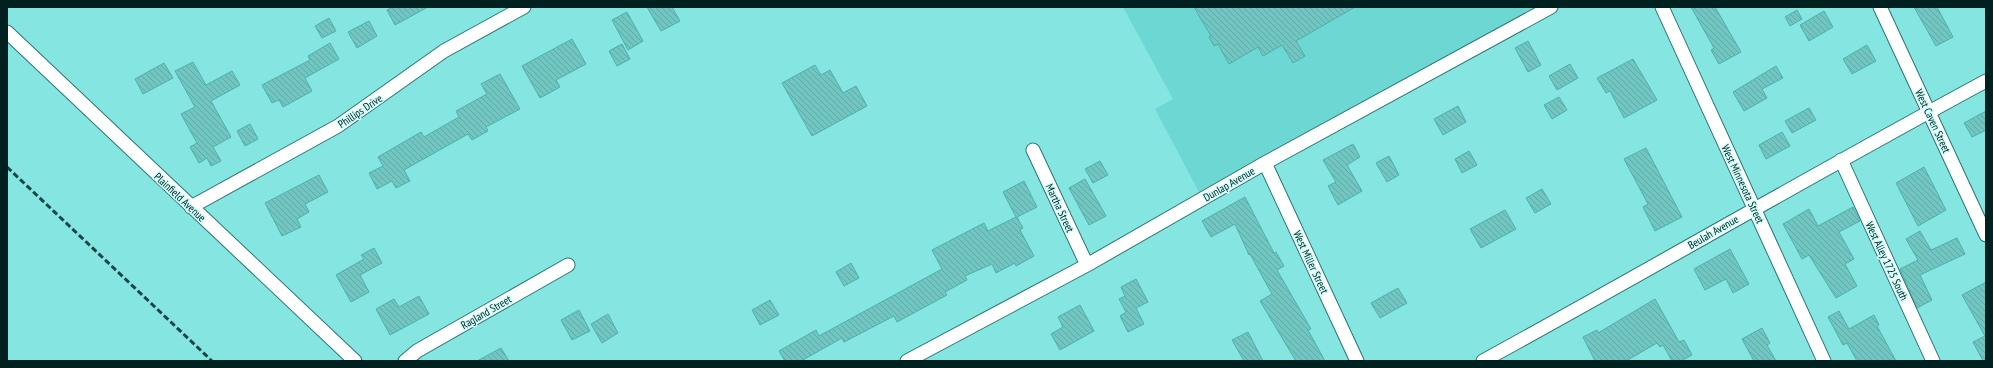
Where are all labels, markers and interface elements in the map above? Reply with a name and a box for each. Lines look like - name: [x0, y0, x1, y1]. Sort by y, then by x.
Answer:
- street label: West Caven Street: [1912, 87, 1954, 155]
- street label: Phillips Drive: [335, 91, 385, 131]
- street label: West Minnesota Street: [1719, 142, 1767, 226]
- street label: Dunlap Avenue: [1201, 163, 1258, 204]
- street label: Plainfield Avenue: [151, 169, 209, 225]
- street label: Martha Street: [1043, 181, 1077, 235]
- street label: Beulah Avenue: [1685, 212, 1741, 252]
- street label: West Alley 1725 South: [1863, 219, 1911, 303]
- street label: West Miller Street: [1290, 228, 1332, 296]
- street label: Ragland Street: [458, 292, 514, 332]

